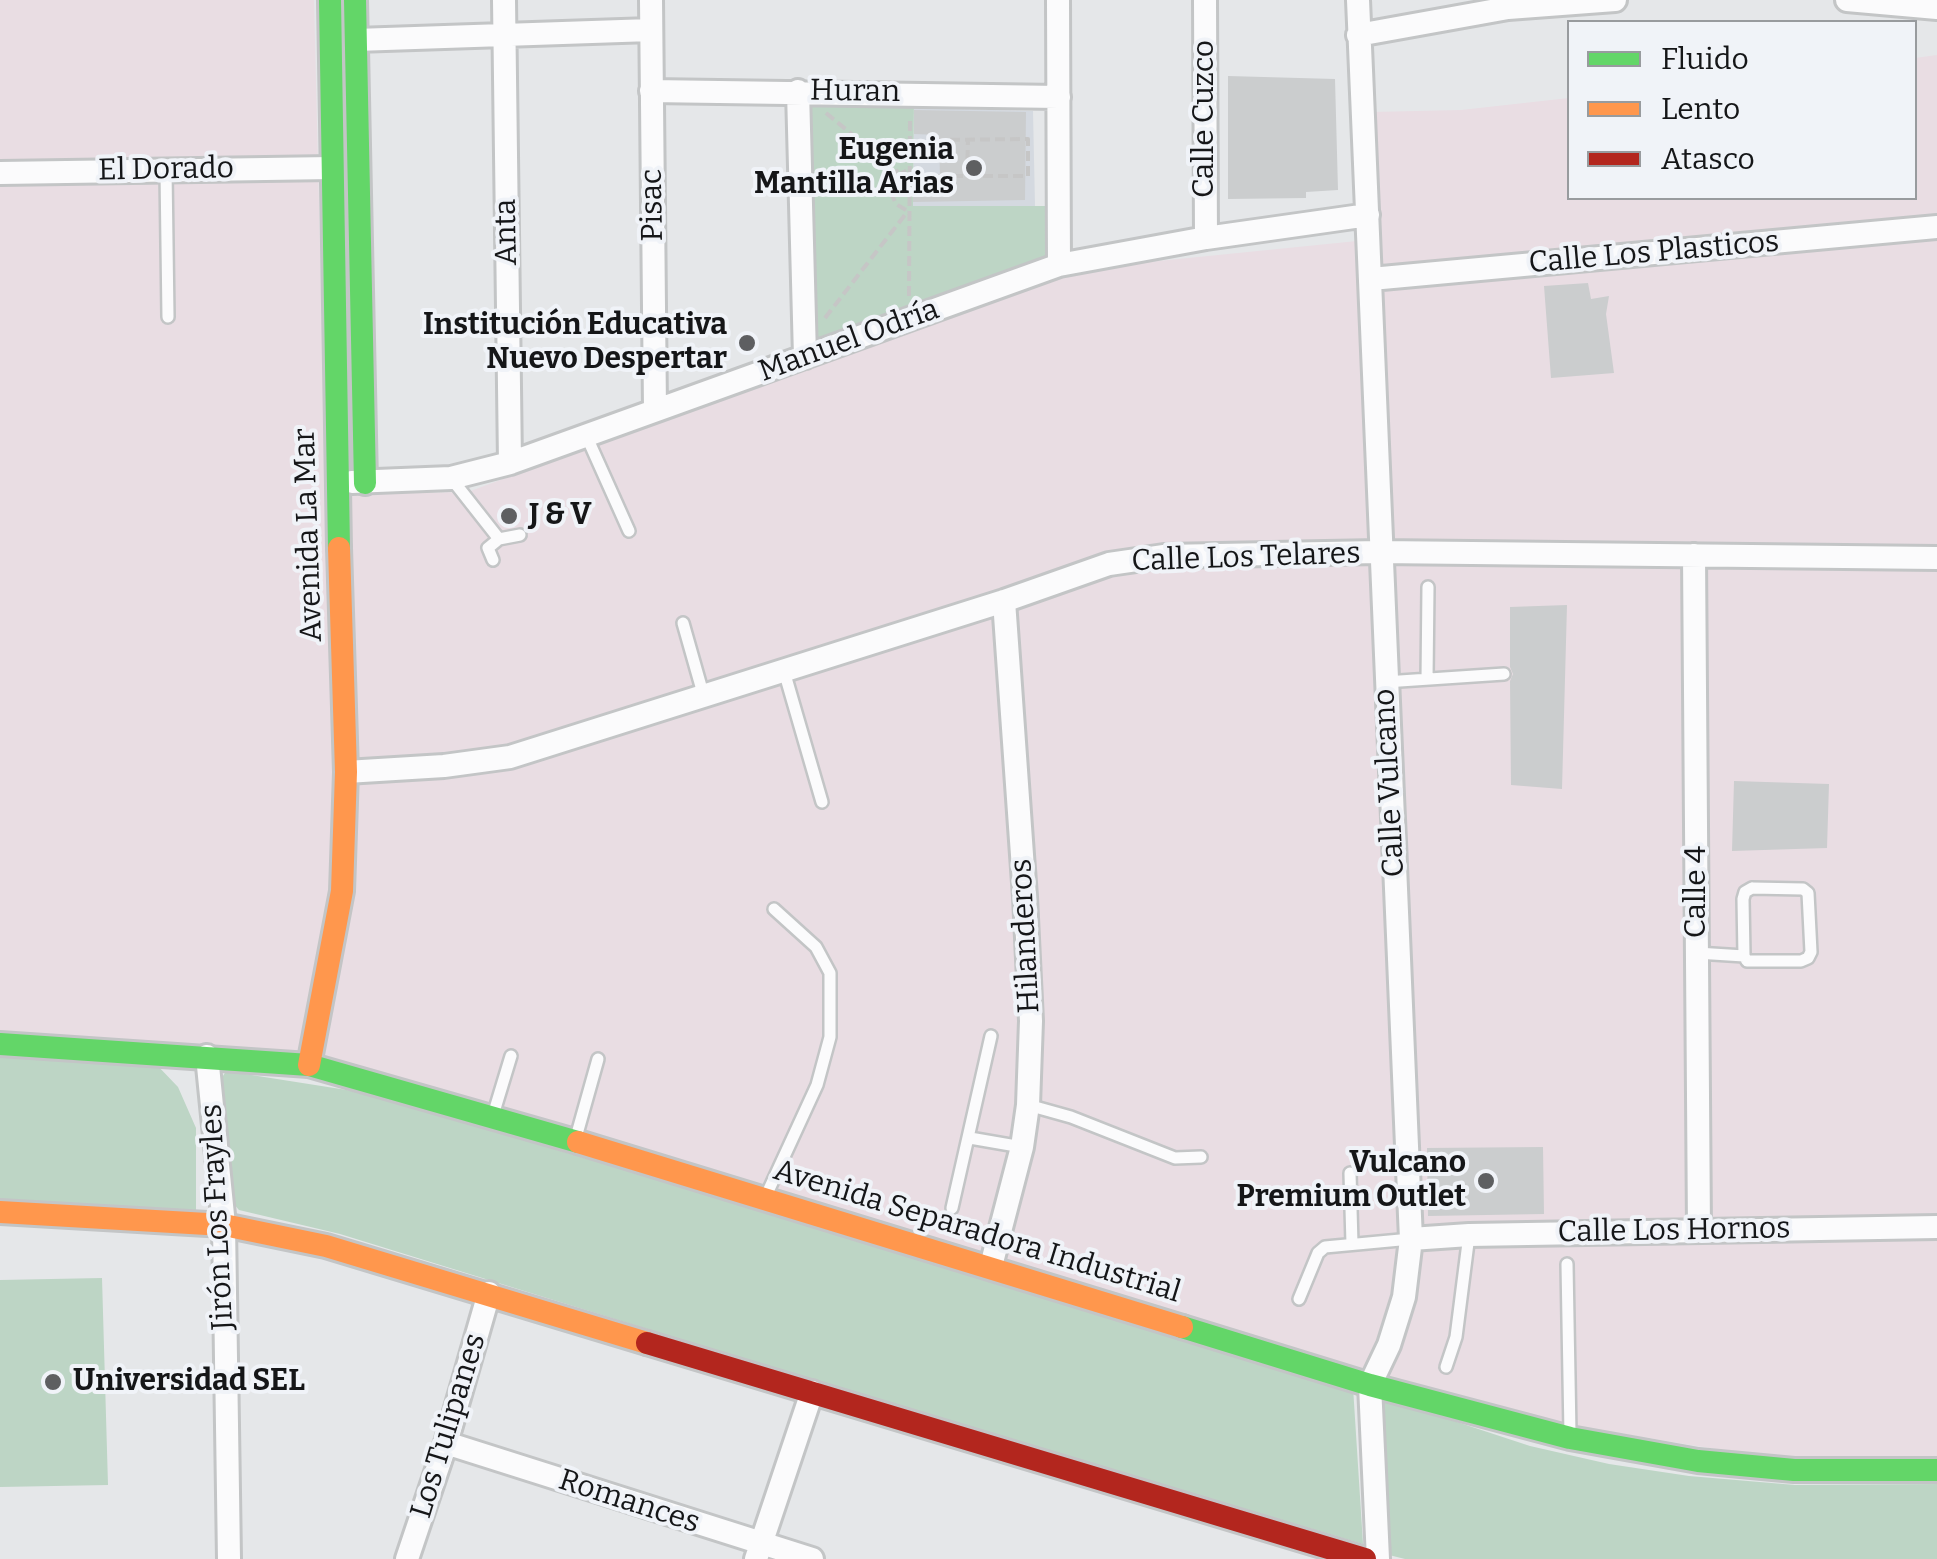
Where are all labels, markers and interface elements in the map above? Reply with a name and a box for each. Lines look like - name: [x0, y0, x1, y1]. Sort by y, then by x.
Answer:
- legend: [1567, 20, 1917, 200]
- street label: Calle Cuzco: [1187, 40, 1223, 198]
- text: Fluido: [1661, 41, 1749, 77]
- street label: Huran: [810, 73, 900, 111]
- text: Lento: [1661, 91, 1740, 127]
- place label: Eugenia Mantilla Arias: [754, 133, 954, 204]
- text: Atasco: [1661, 141, 1755, 177]
- street label: El Dorado: [98, 151, 234, 189]
- marker: Eugenia Mantilla Arias: [963, 157, 985, 179]
- street label: Pisac: [634, 168, 672, 242]
- street label: Anta: [488, 198, 526, 266]
- street label: Calle Los Plasticos: [1527, 224, 1781, 282]
- street label: Manuel Odría: [754, 292, 944, 390]
- place label: Institución Educativa Nuevo Despertar: [423, 308, 727, 378]
- marker: Institución Educativa Nuevo Despertar: [736, 332, 758, 354]
- street label: Avenida La Mar: [287, 428, 331, 642]
- place label: J & V: [529, 498, 591, 534]
- marker: J & V: [498, 505, 520, 527]
- street label: Calle Los Telares: [1131, 536, 1361, 580]
- street label: Calle Vulcano: [1367, 688, 1413, 878]
- street label: Calle 4: [1679, 846, 1715, 938]
- street label: Hilanderos: [1004, 858, 1048, 1014]
- street label: Jirón Los Frayles: [194, 1103, 242, 1331]
- place label: Vulcano Premium Outlet: [1237, 1146, 1466, 1216]
- street label: Avenida Separadora Industrial: [769, 1153, 1185, 1311]
- marker: Vulcano Premium Outlet: [1475, 1170, 1497, 1192]
- street label: Calle Los Hornos: [1557, 1211, 1791, 1251]
- street label: Los Tulipanes: [404, 1329, 494, 1523]
- place label: Universidad SEL: [73, 1364, 305, 1400]
- marker: Universidad SEL: [42, 1371, 64, 1393]
- street label: Romances: [554, 1462, 704, 1542]

